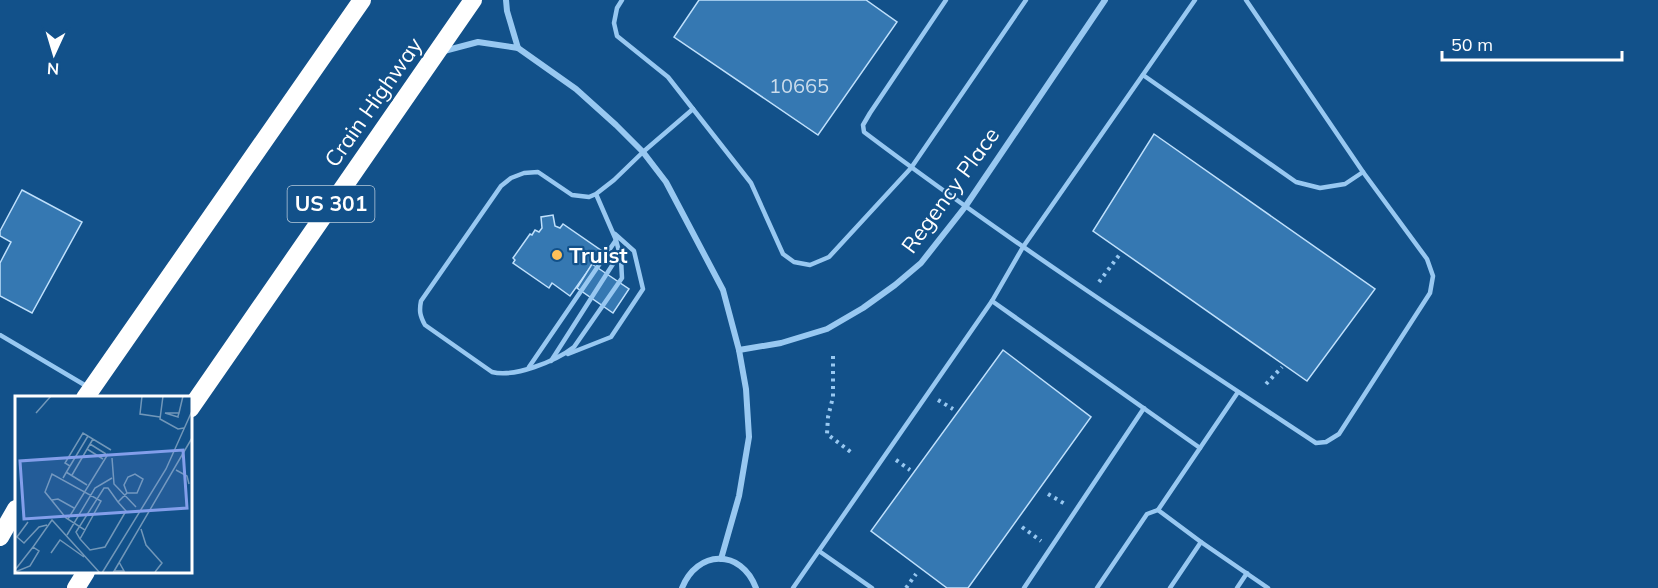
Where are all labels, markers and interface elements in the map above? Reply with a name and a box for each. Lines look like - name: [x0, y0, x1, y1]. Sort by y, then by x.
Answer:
- north arrow: [24, 24, 84, 84]
- scale bar: [1442, 24, 1622, 62]
- street label: Crain Highway: [318, 32, 428, 172]
- text: 50 m: [1451, 33, 1493, 56]
- text: N: [46, 59, 60, 79]
- house number: 10665: [769, 73, 829, 98]
- street label: Regency Place: [895, 122, 1005, 258]
- road number: US 301: [288, 186, 374, 222]
- place label: Truist: [569, 241, 628, 269]
- marker: Truist: [550, 248, 564, 262]
- inset map: [15, 396, 192, 573]

